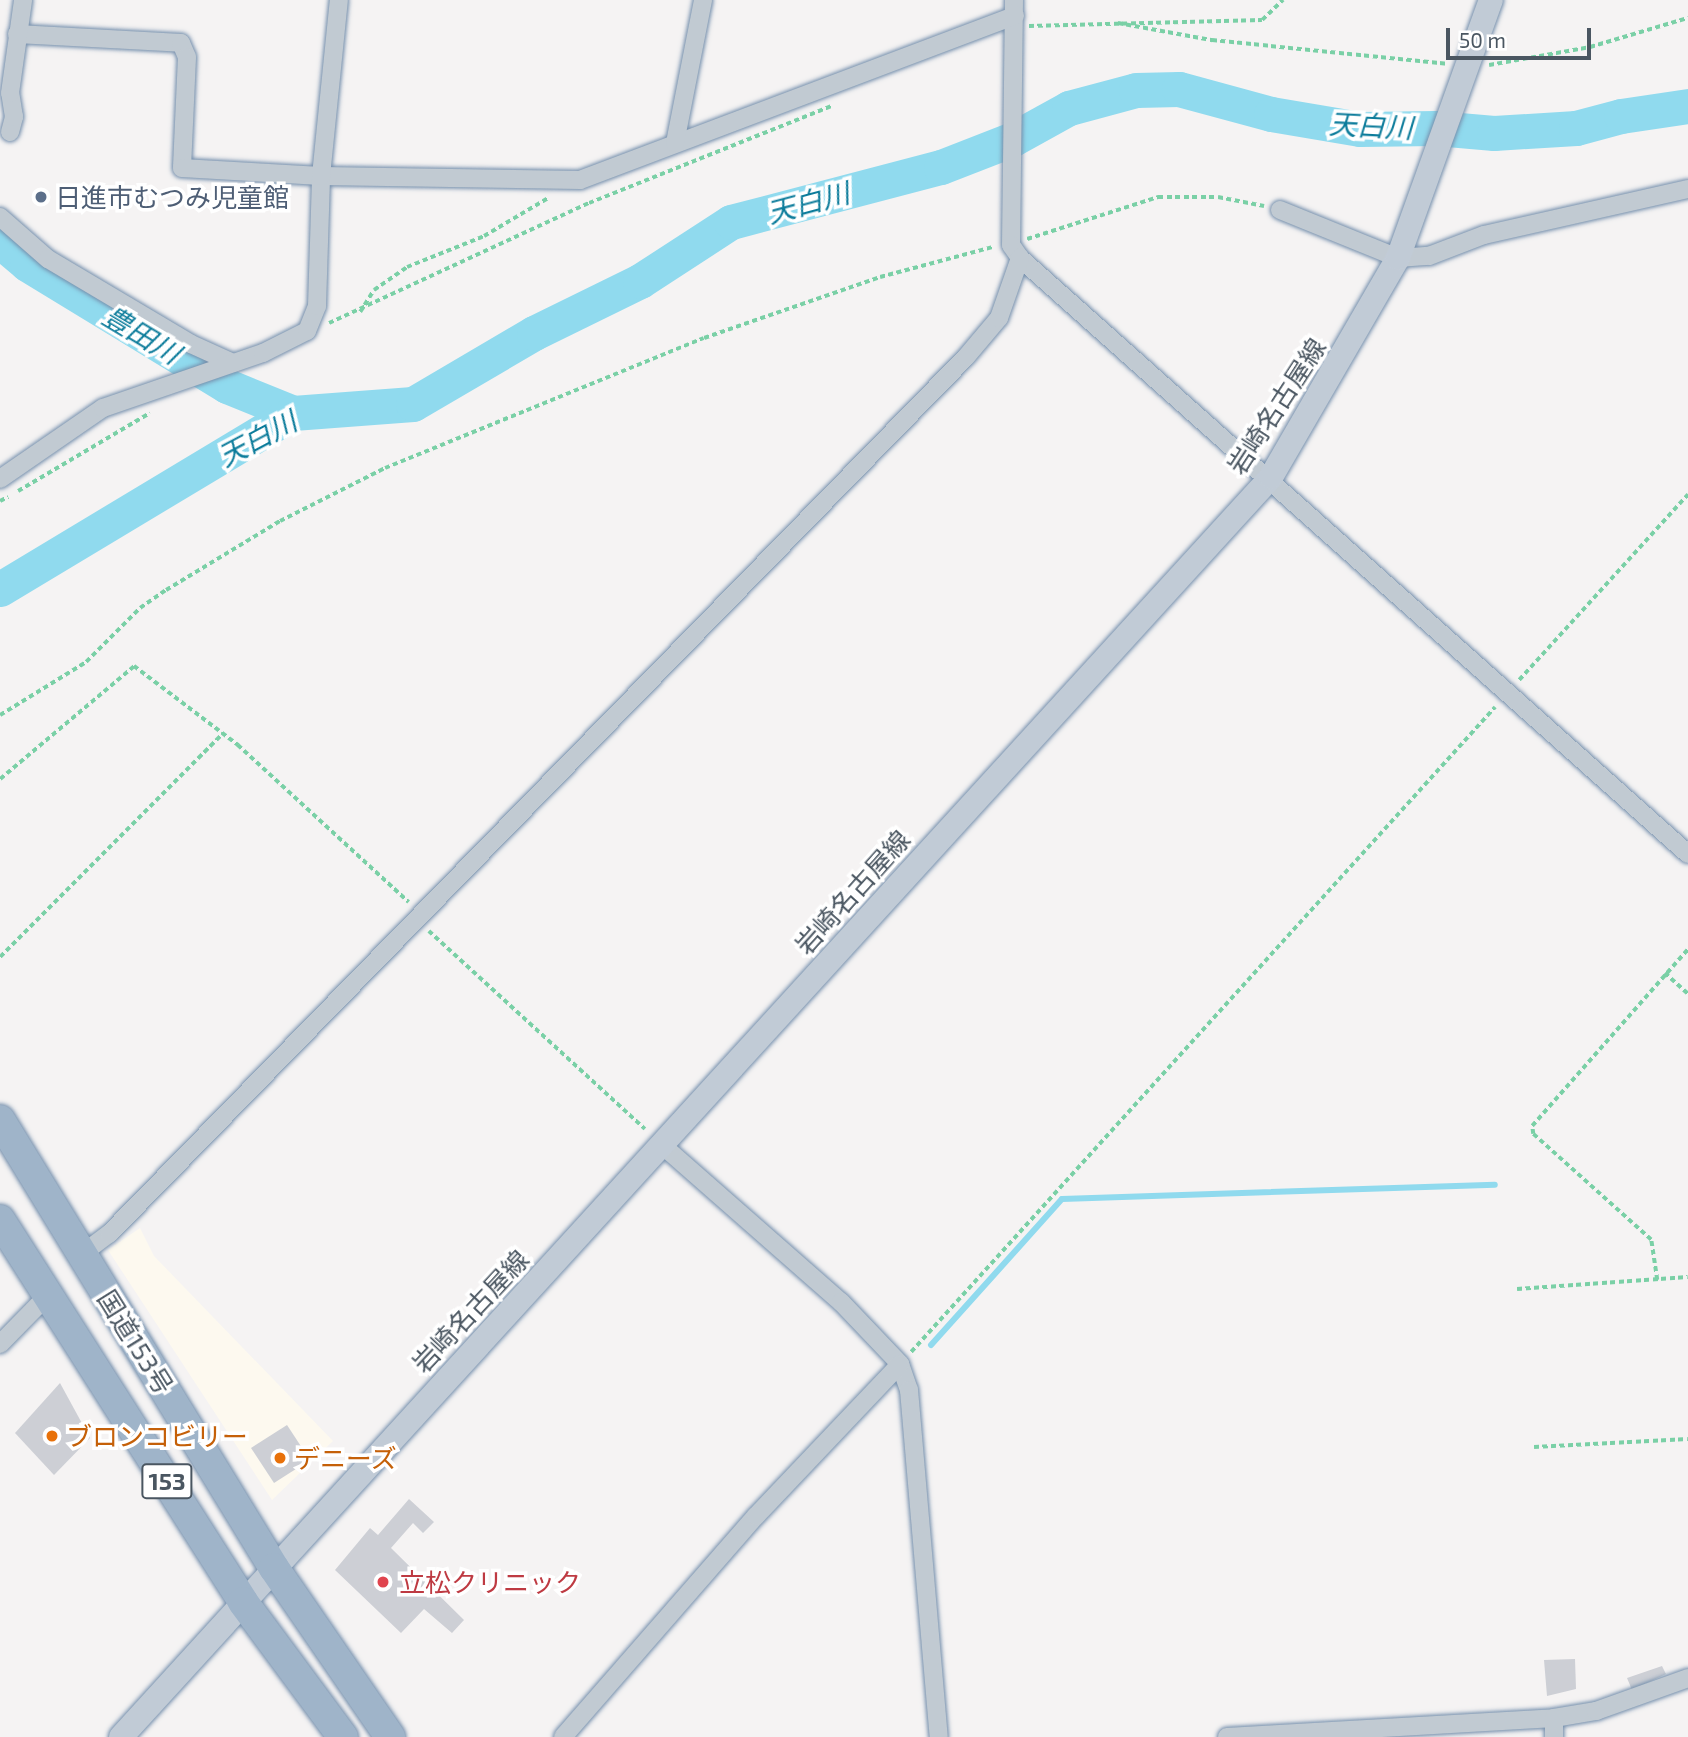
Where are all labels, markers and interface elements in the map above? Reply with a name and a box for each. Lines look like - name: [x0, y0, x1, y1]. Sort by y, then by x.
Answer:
- scale bar: [1450, 14, 1595, 58]
- text: 50 m: [1459, 27, 1506, 52]
- water label: 天白川: [1328, 106, 1414, 144]
- water label: 天白川: [763, 175, 853, 229]
- place label: 日進市むつみ児童館: [55, 181, 289, 213]
- marker: 日進市むつみ児童館: [33, 189, 49, 205]
- water label: 豊田川: [97, 298, 187, 370]
- street label: 岩崎名古屋線: [1220, 332, 1332, 480]
- water label: 天白川: [212, 403, 302, 473]
- street label: 岩崎名古屋線: [788, 824, 916, 960]
- street label: 岩崎名古屋線: [405, 1243, 535, 1379]
- street label: 国道153号: [92, 1284, 180, 1400]
- place label: ブロンコビリー: [66, 1420, 248, 1452]
- marker: ブロンコビリー: [44, 1428, 60, 1444]
- place label: デニーズ: [294, 1442, 398, 1474]
- marker: デニーズ: [272, 1450, 288, 1466]
- road number: 153: [141, 1461, 193, 1502]
- place label: 立松クリニック: [399, 1566, 581, 1598]
- marker: 立松クリニック: [373, 1572, 393, 1592]

